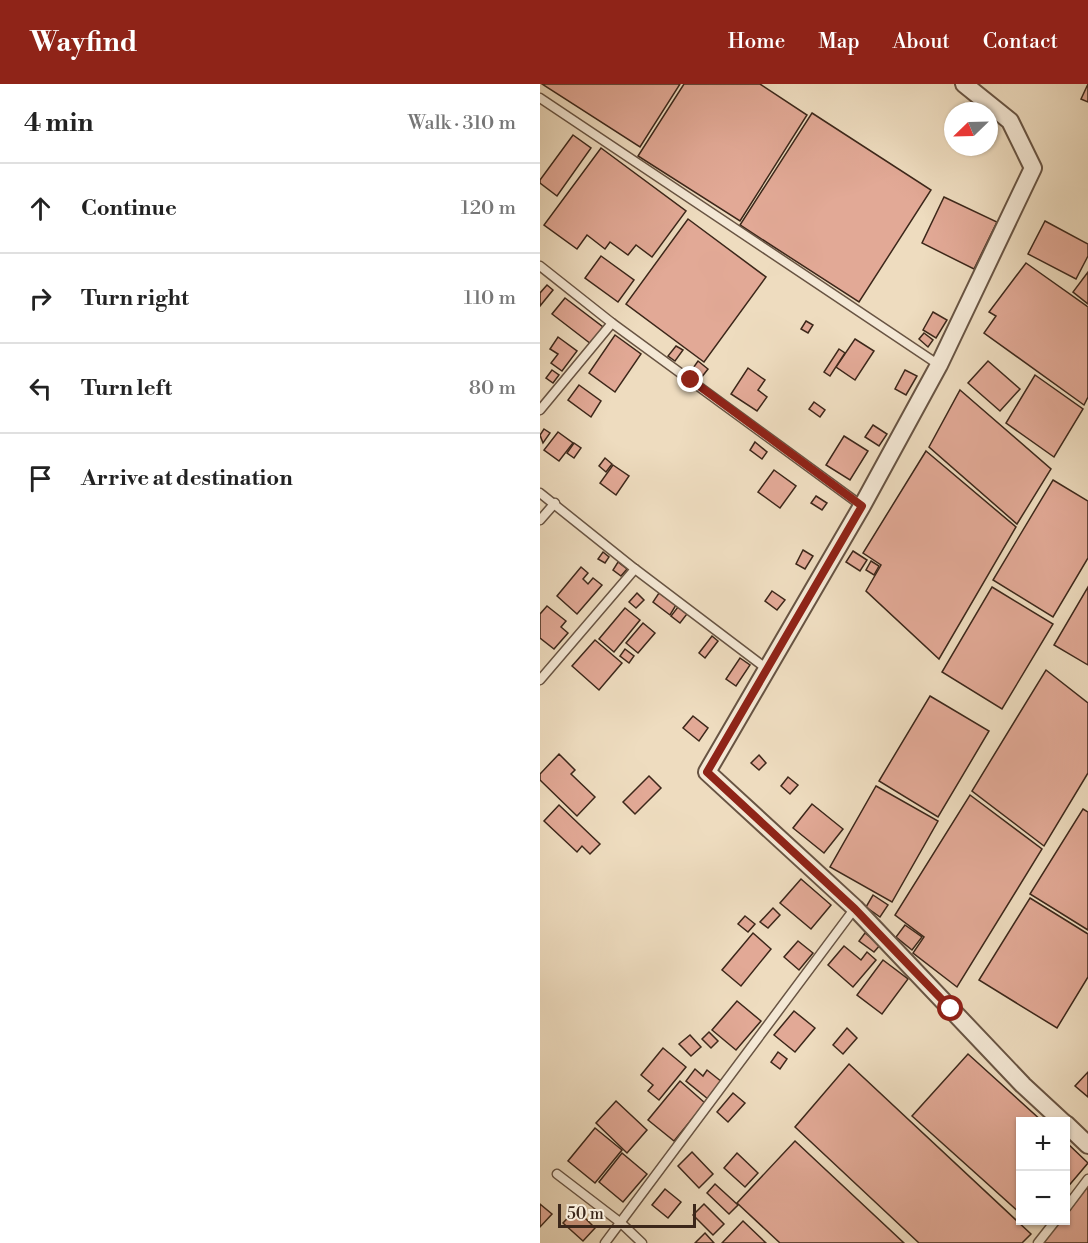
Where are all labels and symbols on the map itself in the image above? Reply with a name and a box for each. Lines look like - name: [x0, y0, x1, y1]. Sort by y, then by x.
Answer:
- north arrow: [944, 102, 998, 156]
- route end: [677, 366, 703, 392]
- route start: [937, 995, 963, 1021]
- scale bar: [558, 1201, 696, 1228]

